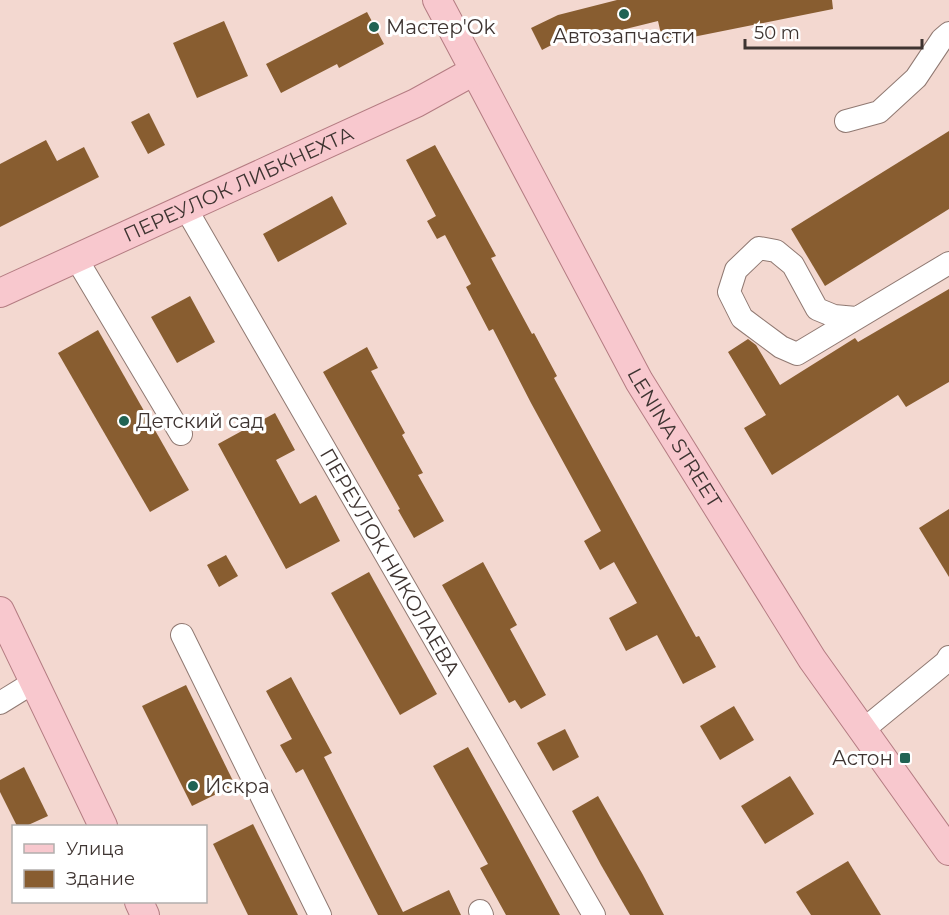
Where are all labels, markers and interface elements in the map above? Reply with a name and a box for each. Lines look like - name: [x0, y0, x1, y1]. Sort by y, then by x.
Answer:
- marker: Автозапчасти: [617, 7, 631, 21]
- scale bar: [745, 12, 922, 50]
- place label: Мастер'Ok: [386, 15, 496, 39]
- marker: Мастер'Ok: [367, 20, 381, 34]
- text: 50 m: [754, 22, 800, 44]
- place label: Автозапчасти: [553, 24, 695, 48]
- street label: ПЕРЕУЛОК ЛИБКНЕХТА: [120, 121, 357, 247]
- street label: LENINA STREET: [622, 364, 727, 512]
- place label: Детский сад: [136, 409, 264, 433]
- marker: Детский сад: [117, 414, 131, 428]
- street label: ПЕРЕУЛОК НИКОЛАЕВА: [315, 444, 465, 680]
- place label: Астон: [832, 746, 893, 770]
- marker: Астон: [898, 751, 912, 765]
- place label: Искра: [205, 774, 270, 798]
- marker: Искра: [186, 779, 200, 793]
- legend: [12, 825, 207, 903]
- text: Улица: [66, 838, 124, 860]
- text: Здание: [66, 868, 135, 890]

